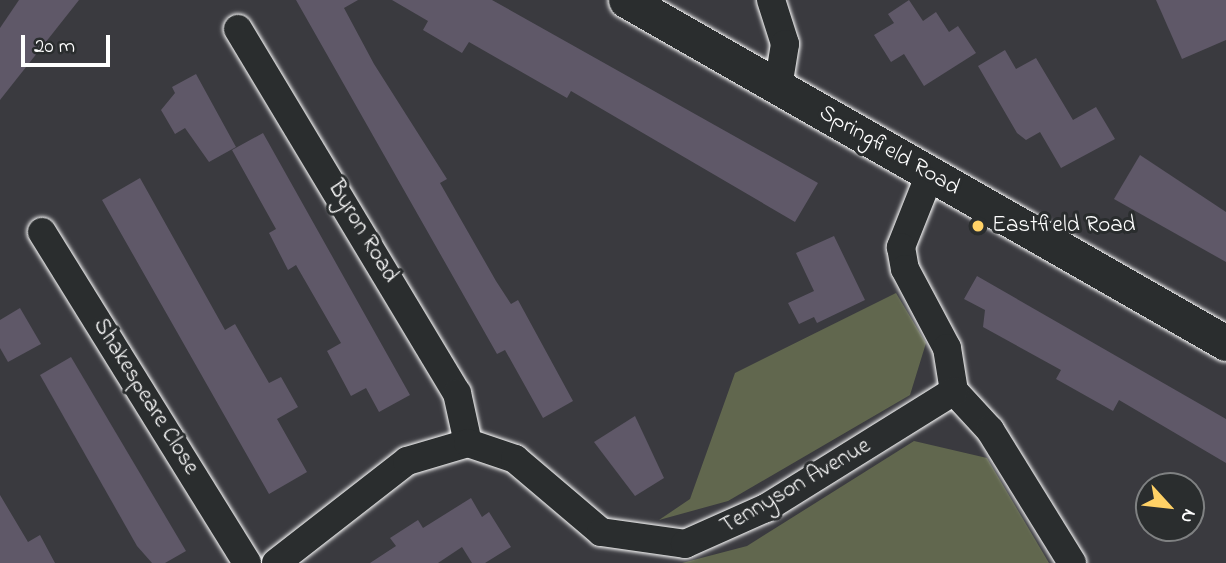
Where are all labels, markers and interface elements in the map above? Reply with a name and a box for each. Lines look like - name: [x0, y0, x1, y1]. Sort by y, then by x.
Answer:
- scale bar: [24, 21, 114, 65]
- text: 20 m: [34, 32, 75, 62]
- street label: Springfield Road: [814, 100, 964, 202]
- street label: Byron Road: [321, 176, 403, 288]
- place label: Eastfield Road: [992, 212, 1135, 240]
- marker: Eastfield Road: [970, 218, 986, 234]
- street label: Shakespeare Close: [86, 314, 204, 480]
- street label: Tennyson Avenue: [716, 433, 876, 541]
- north arrow: [1135, 472, 1205, 542]
- text: N: [1172, 504, 1202, 528]

